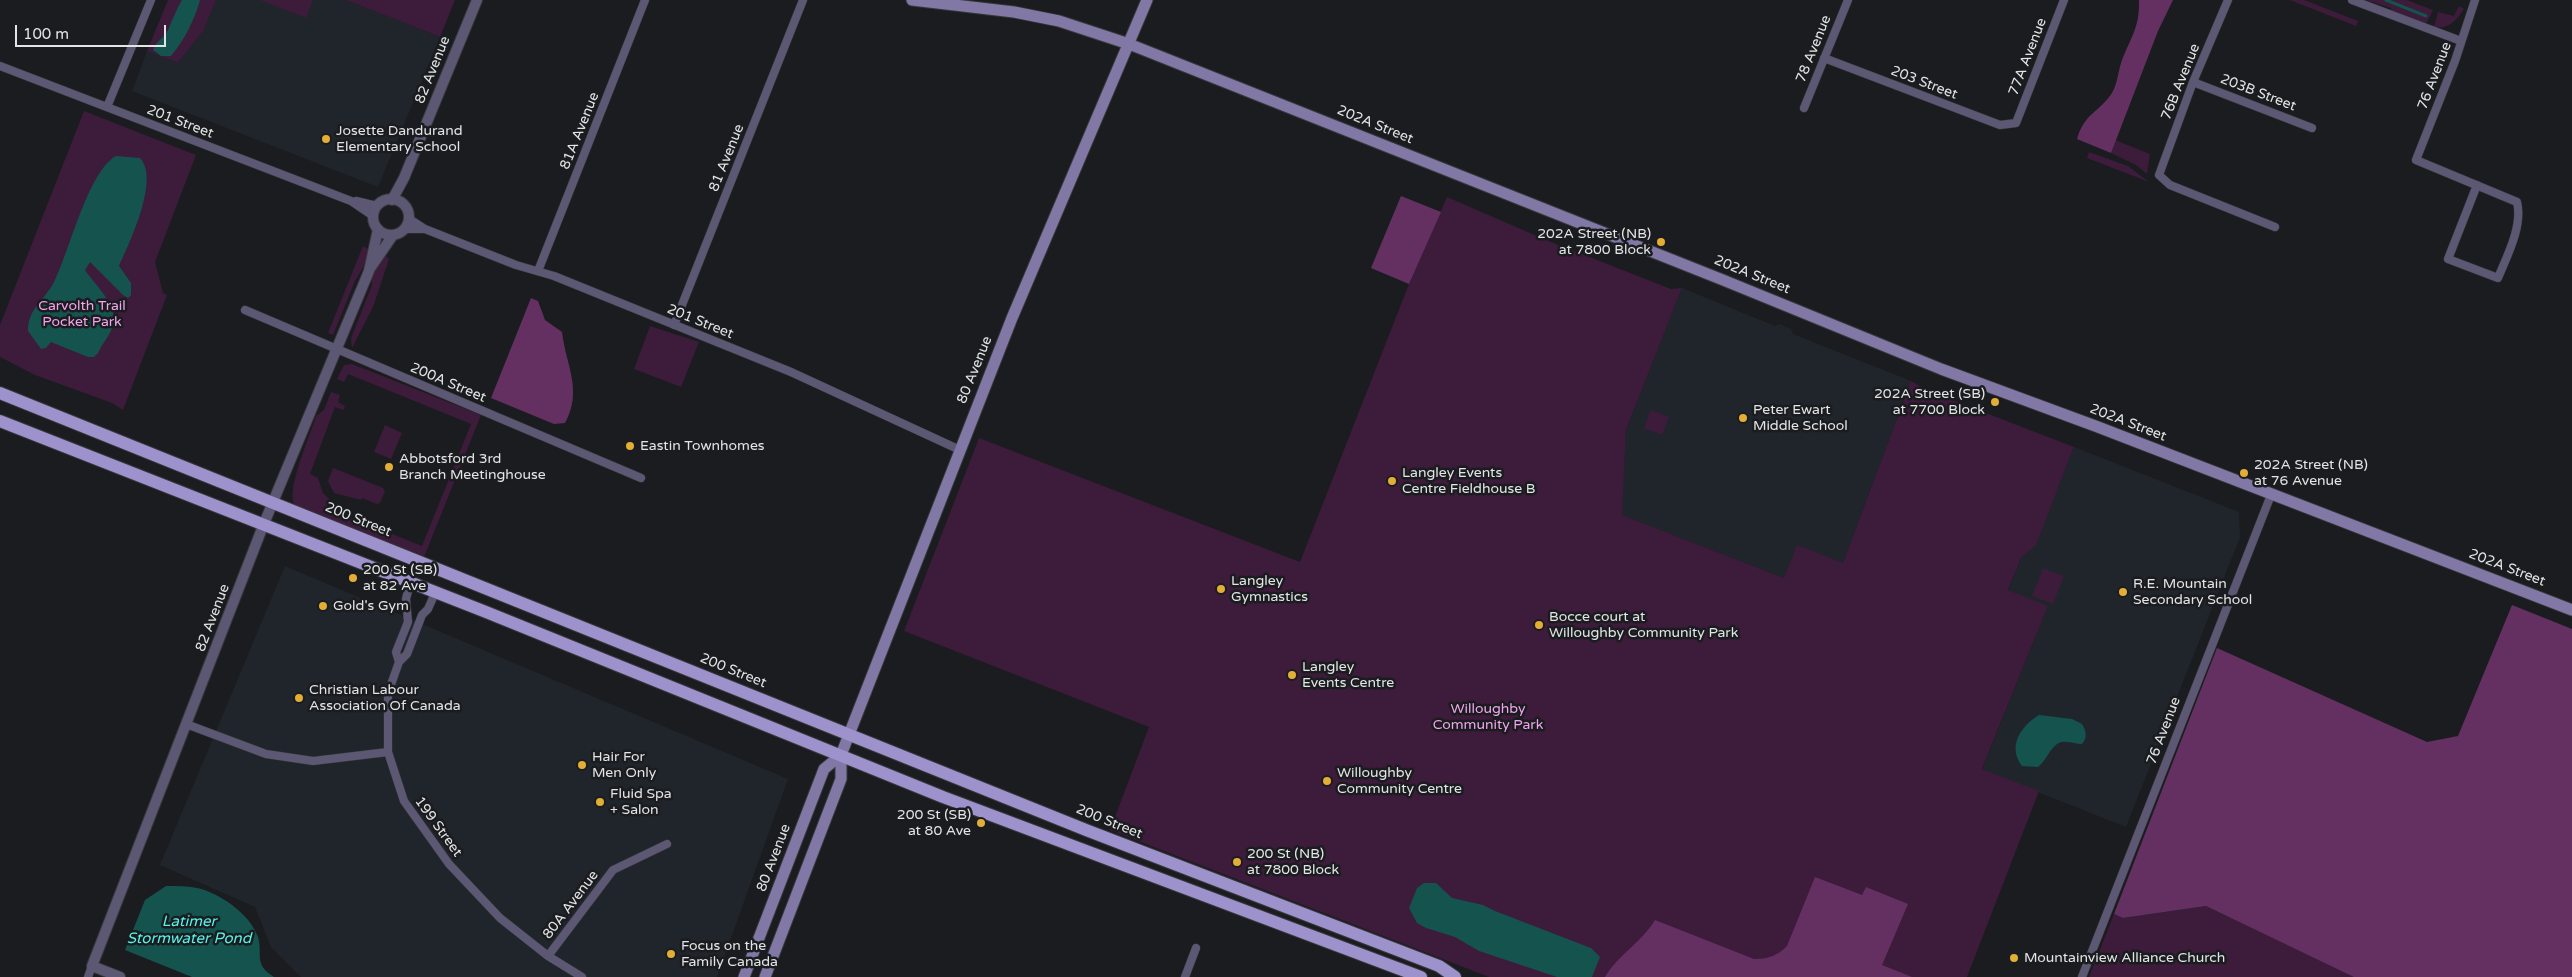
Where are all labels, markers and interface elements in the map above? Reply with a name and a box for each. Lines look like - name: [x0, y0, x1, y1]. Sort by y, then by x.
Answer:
- street label: 78 Avenue: [1793, 13, 1835, 85]
- scale bar: [18, 15, 169, 47]
- street label: 77A Avenue: [2006, 16, 2050, 98]
- text: 100 m: [23, 25, 69, 43]
- street label: 82 Avenue: [412, 34, 454, 106]
- street label: 76 Avenue: [2414, 40, 2456, 112]
- street label: 76B Avenue: [2158, 41, 2204, 123]
- street label: 203 Street: [1888, 63, 1960, 103]
- street label: 203B Street: [2218, 71, 2298, 115]
- street label: 81A Avenue: [557, 90, 603, 172]
- street label: 201 Street: [144, 102, 216, 142]
- street label: 202A Street: [1335, 102, 1415, 148]
- street label: 81 Avenue: [706, 122, 748, 194]
- place label: Josette Dandurand Elementary School: [336, 123, 463, 156]
- marker: Josette Dandurand Elementary School: [320, 133, 332, 145]
- place label: 202A Street (NB) at 7800 Block: [1537, 226, 1651, 258]
- marker: 202A Street (NB) at 7800 Block: [1655, 236, 1667, 248]
- street label: 202A Street: [1712, 252, 1792, 298]
- park label: Carvolth Trail Pocket Park: [38, 298, 126, 331]
- street label: 201 Street: [664, 301, 736, 343]
- street label: 80 Avenue: [954, 334, 996, 406]
- street label: 200A Street: [408, 360, 488, 406]
- place label: 202A Street (SB) at 7700 Block: [1874, 386, 1985, 418]
- marker: 202A Street (SB) at 7700 Block: [1989, 396, 2001, 408]
- street label: 202A Street: [2087, 401, 2169, 445]
- place label: Peter Ewart Middle School: [1753, 402, 1848, 434]
- marker: Peter Ewart Middle School: [1737, 412, 1749, 424]
- place label: Eastin Townhomes: [640, 438, 765, 454]
- marker: Eastin Townhomes: [624, 440, 636, 452]
- place label: Abbotsford 3rd Branch Meetinghouse: [399, 451, 546, 484]
- place label: 202A Street (NB) at 76 Avenue: [2254, 457, 2368, 490]
- marker: Abbotsford 3rd Branch Meetinghouse: [383, 461, 395, 473]
- place label: Langley Events Centre Fieldhouse B: [1402, 465, 1535, 498]
- marker: 202A Street (NB) at 76 Avenue: [2238, 467, 2250, 479]
- marker: Langley Events Centre Fieldhouse B: [1386, 475, 1398, 487]
- street label: 200 Street: [322, 499, 394, 541]
- street label: 202A Street: [2466, 546, 2548, 590]
- place label: 200 St (SB) at 82 Ave: [363, 562, 437, 594]
- marker: 200 St (SB) at 82 Ave: [347, 572, 359, 584]
- place label: Langley Gymnastics: [1231, 573, 1308, 606]
- place label: R.E. Mountain Secondary School: [2133, 576, 2252, 608]
- street label: 82 Avenue: [192, 582, 234, 654]
- marker: Langley Gymnastics: [1215, 583, 1227, 595]
- marker: R.E. Mountain Secondary School: [2117, 586, 2129, 598]
- place label: Gold's Gym: [333, 598, 409, 614]
- marker: Gold's Gym: [317, 600, 329, 612]
- place label: Bocce court at Willoughby Community Park: [1549, 609, 1738, 642]
- marker: Bocce court at Willoughby Community Park: [1533, 619, 1545, 631]
- street label: 200 Street: [697, 650, 769, 692]
- place label: Langley Events Centre: [1302, 659, 1394, 692]
- marker: Langley Events Centre: [1286, 669, 1298, 681]
- place label: Christian Labour Association Of Canada: [309, 682, 461, 714]
- marker: Christian Labour Association Of Canada: [293, 692, 305, 704]
- street label: 76 Avenue: [2143, 695, 2185, 767]
- park label: Willoughby Community Park: [1433, 701, 1543, 734]
- place label: Hair For Men Only: [592, 749, 656, 782]
- marker: Hair For Men Only: [576, 759, 588, 771]
- place label: Willoughby Community Centre: [1337, 765, 1462, 798]
- marker: Willoughby Community Centre: [1321, 775, 1333, 787]
- place label: Fluid Spa + Salon: [610, 786, 672, 819]
- street label: 199 Street: [411, 794, 465, 860]
- marker: Fluid Spa + Salon: [594, 796, 606, 808]
- street label: 200 Street: [1073, 801, 1145, 843]
- place label: 200 St (SB) at 80 Ave: [897, 807, 971, 840]
- marker: 200 St (SB) at 80 Ave: [975, 817, 987, 829]
- street label: 80 Avenue: [753, 822, 795, 894]
- place label: 200 St (NB) at 7800 Block: [1247, 846, 1339, 879]
- marker: 200 St (NB) at 7800 Block: [1231, 856, 1243, 868]
- street label: 80A Avenue: [540, 867, 602, 943]
- water label: Latimer Stormwater Pond: [127, 913, 251, 948]
- place label: Focus on the Family Canada: [681, 938, 778, 970]
- marker: Focus on the Family Canada: [665, 948, 677, 960]
- place label: Mountainview Alliance Church: [2024, 950, 2225, 966]
- marker: Mountainview Alliance Church: [2008, 952, 2020, 964]

